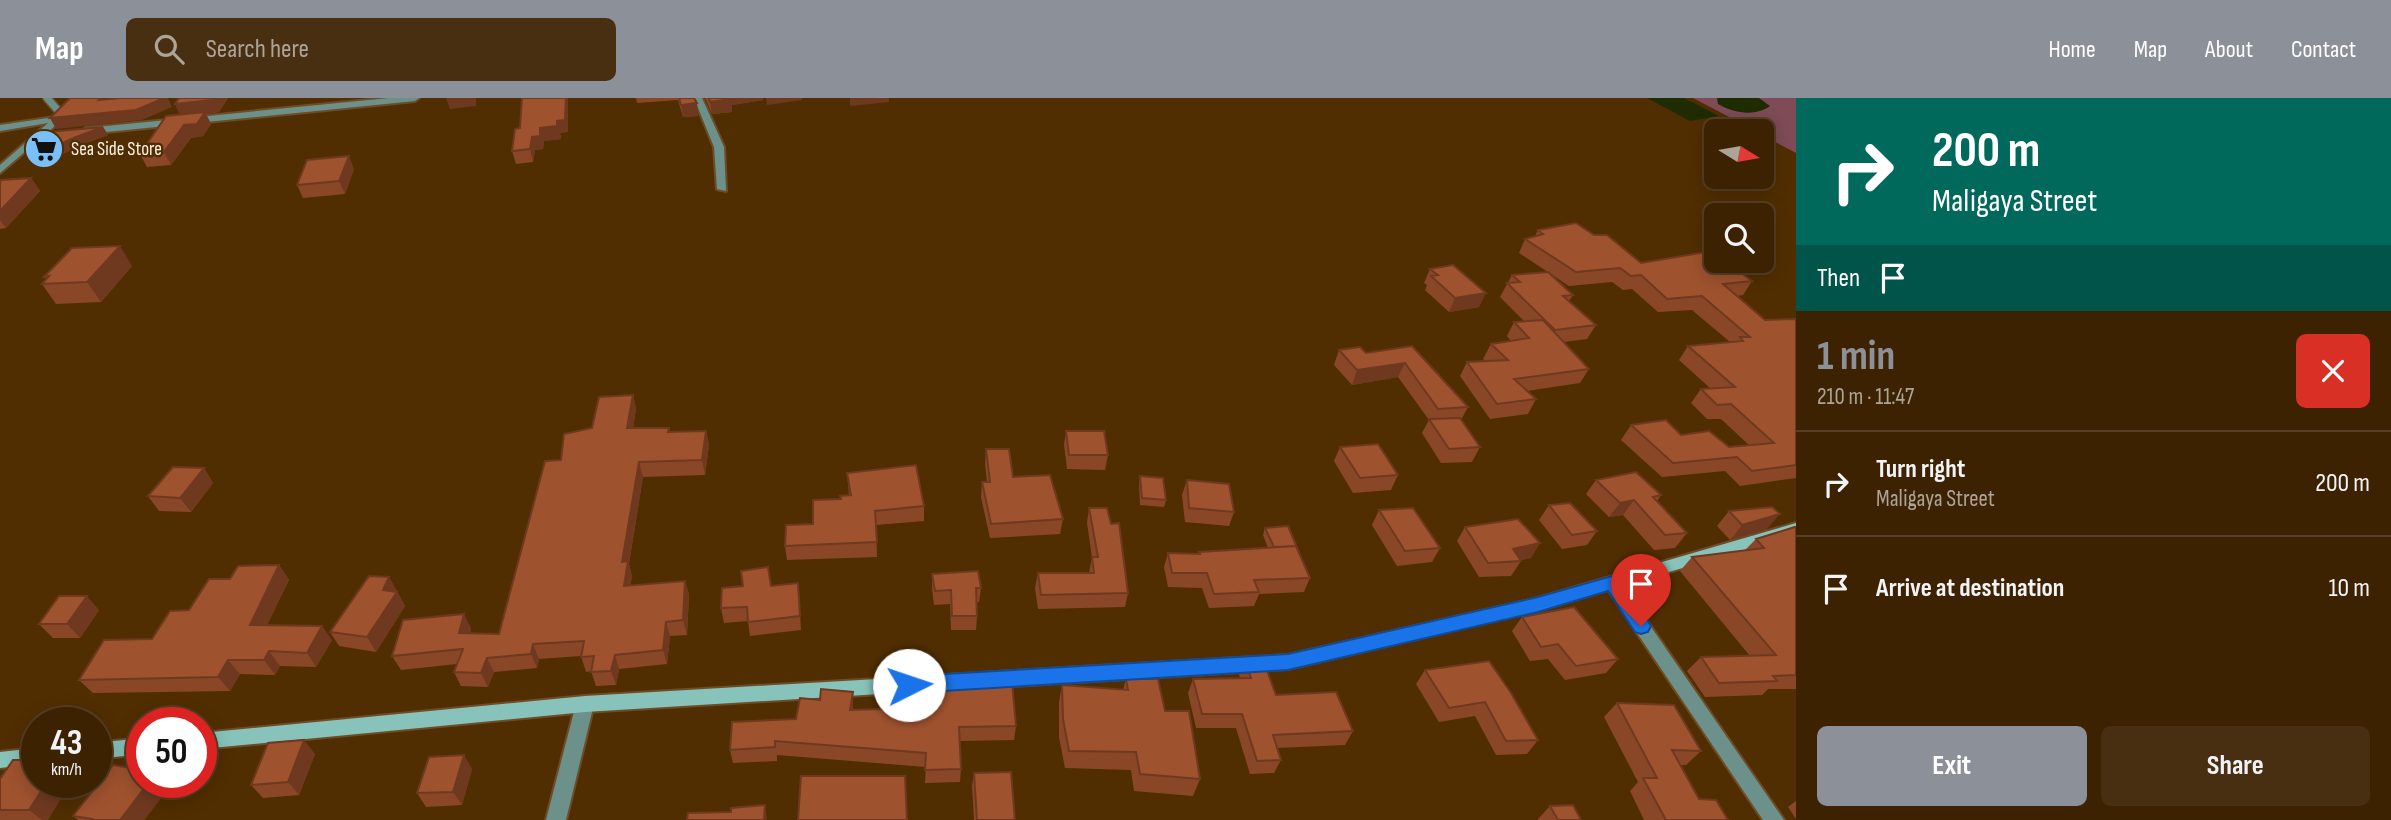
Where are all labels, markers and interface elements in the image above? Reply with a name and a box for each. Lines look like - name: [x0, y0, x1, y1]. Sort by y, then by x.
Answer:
- search box: [126, 18, 616, 81]
- text: Map: [35, 29, 84, 69]
- icon: search: [150, 30, 188, 68]
- text: Search here: [206, 34, 309, 65]
- text: Home: [2048, 35, 2096, 64]
- text: Map: [2134, 35, 2167, 64]
- text: About: [2205, 35, 2253, 64]
- text: Contact: [2291, 35, 2356, 64]
- north arrow: [1704, 119, 1774, 189]
- map controls: [1704, 119, 1774, 273]
- text: 200 m: [1932, 122, 2040, 181]
- icon: right: [1817, 126, 1908, 217]
- supermarket icon: Sea Side Store: [23, 128, 65, 170]
- place label: Sea Side Store: [71, 138, 162, 161]
- text: Maligaya Street: [1932, 182, 2097, 221]
- button: search: [1704, 203, 1774, 273]
- icon: arrive: [1874, 259, 1912, 297]
- text: Then: [1817, 263, 1860, 294]
- text: 1 min: [1817, 331, 1895, 382]
- button: close: [2296, 334, 2370, 408]
- text: 210 m · 11:47: [1817, 383, 1914, 411]
- text: Turn right: [1876, 454, 1965, 485]
- icon: right: [1817, 465, 1855, 503]
- text: 200 m: [2315, 468, 2370, 499]
- text: Maligaya Street: [1876, 485, 1995, 513]
- pin: [1611, 554, 1671, 626]
- icon: arrive: [1622, 565, 1660, 603]
- icon: arrive: [1817, 570, 1855, 608]
- text: Arrive at destination: [1876, 573, 2064, 604]
- text: 10 m: [2328, 573, 2370, 604]
- position arrow: [872, 648, 946, 722]
- speed limit sign: 50: [126, 707, 217, 798]
- text: 43: [50, 722, 83, 765]
- button: Exit: [1817, 726, 2087, 806]
- button: Share: [2101, 726, 2370, 806]
- text: km/h: [51, 759, 82, 780]

